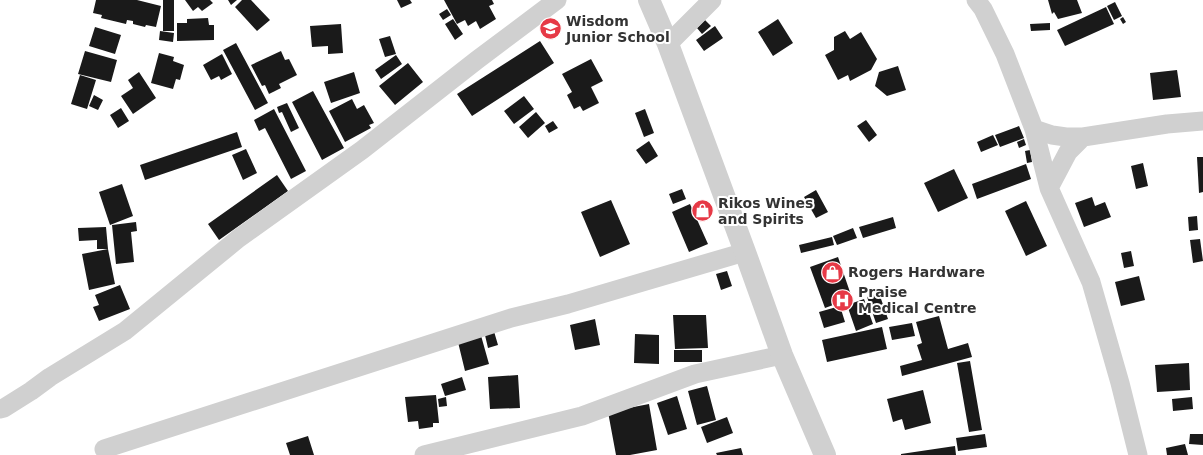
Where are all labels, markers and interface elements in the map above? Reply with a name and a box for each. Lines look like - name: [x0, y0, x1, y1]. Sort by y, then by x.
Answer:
- place label: Wisdom Junior School: [565, 13, 670, 45]
- school or university icon: Wisdom Junior School: [537, 16, 563, 42]
- place label: Rikos Wines and Spirits: [718, 195, 813, 227]
- shop icon: Rikos Wines and Spirits: [690, 198, 716, 224]
- shop icon: Rogers Hardware: [820, 259, 846, 285]
- place label: Rogers Hardware: [848, 264, 985, 280]
- place label: Praise Medical Centre: [858, 284, 977, 316]
- hospital icon: Praise Medical Centre: [830, 287, 856, 313]

